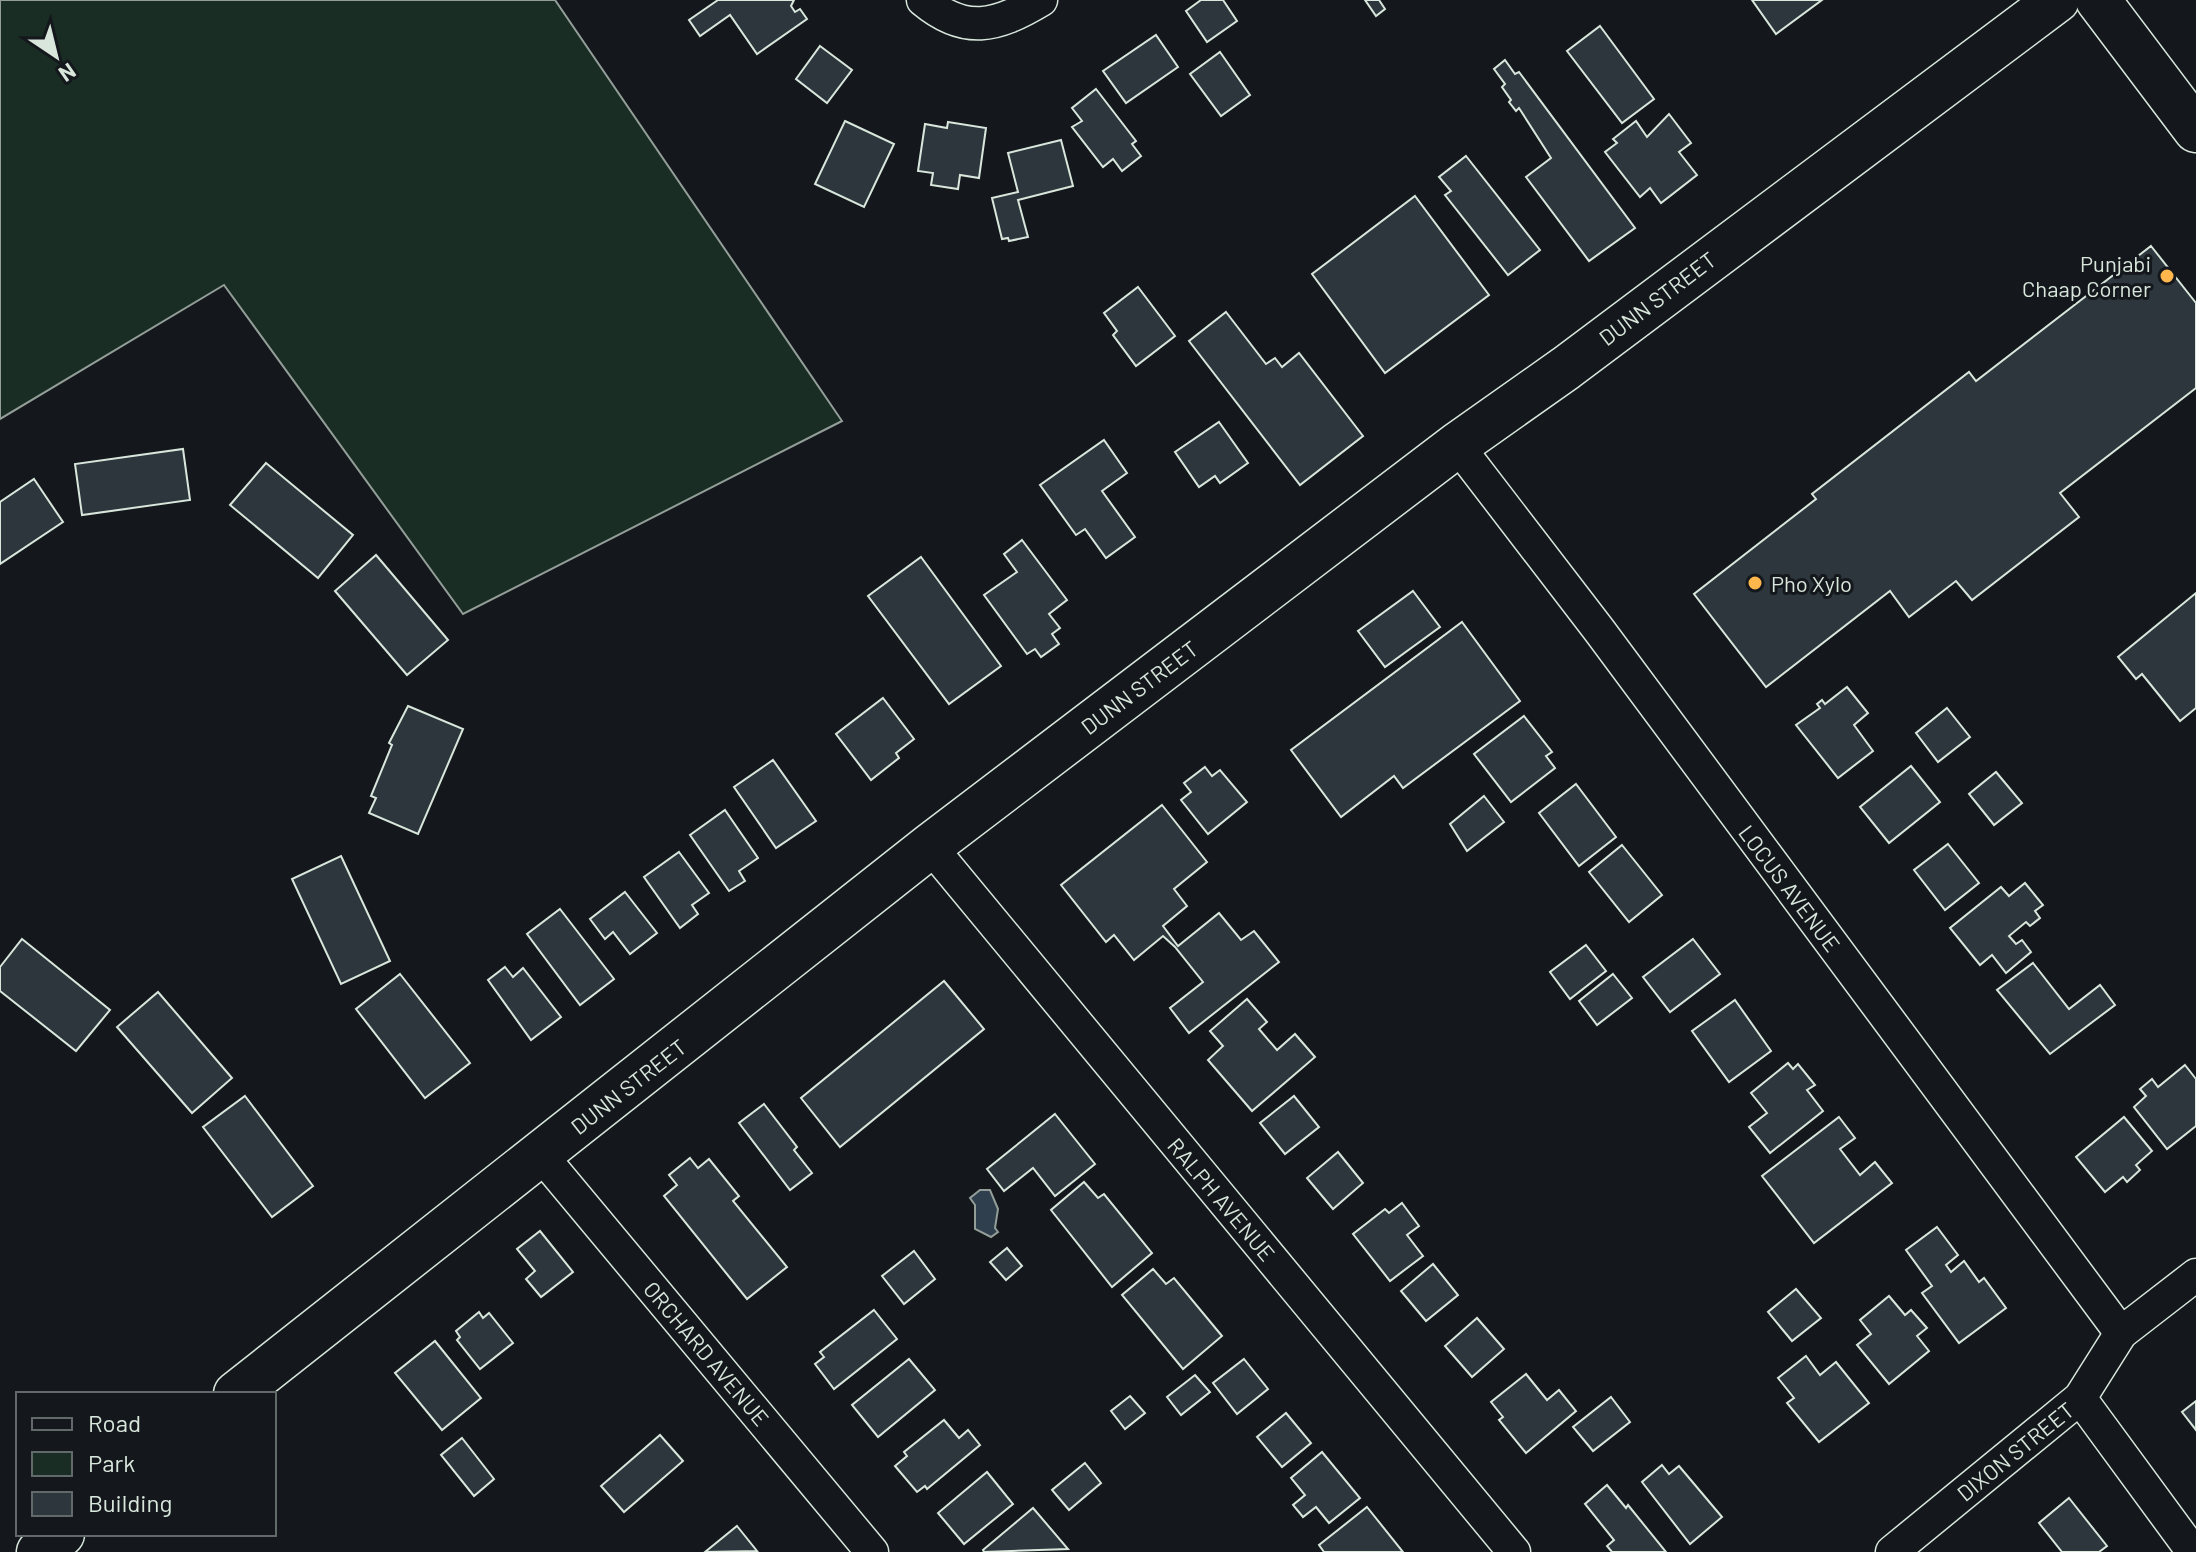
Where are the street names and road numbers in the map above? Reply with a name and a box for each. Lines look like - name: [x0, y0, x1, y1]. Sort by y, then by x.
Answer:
- street label: DUNN STREET: [1594, 246, 1720, 350]
- street label: DUNN STREET: [1076, 635, 1202, 739]
- street label: LOCUS AVENUE: [1734, 820, 1846, 956]
- street label: DUNN STREET: [565, 1033, 691, 1139]
- street label: RALPH AVENUE: [1163, 1132, 1281, 1266]
- street label: ORCHARD AVENUE: [639, 1275, 775, 1431]
- street label: DIXON STREET: [1951, 1396, 2079, 1506]

